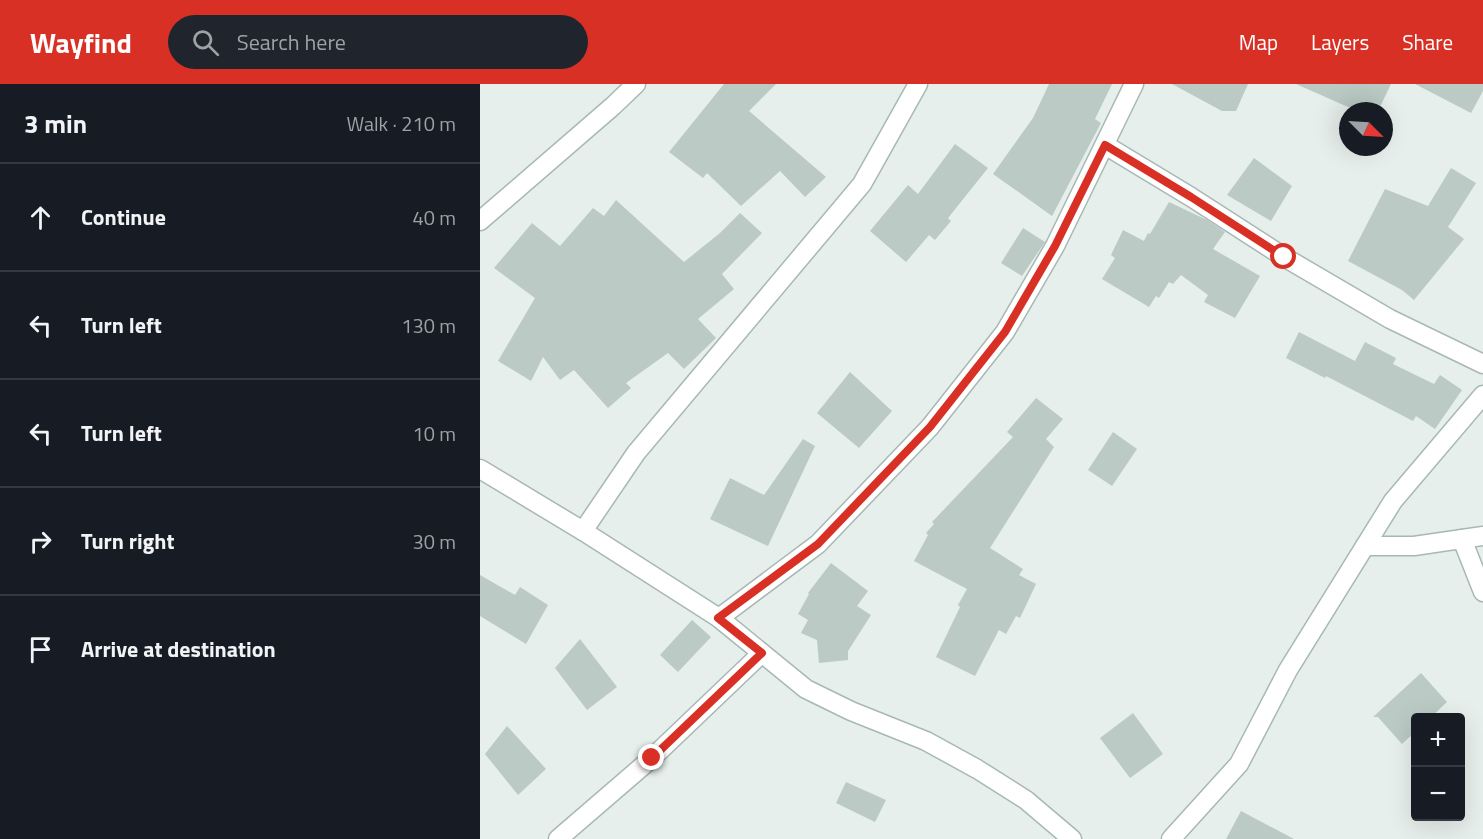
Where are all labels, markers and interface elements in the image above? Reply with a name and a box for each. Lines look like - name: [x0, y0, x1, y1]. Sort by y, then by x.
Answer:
- search box: [168, 15, 588, 69]
- text: Wayfind: [30, 21, 132, 64]
- text: Search here: [237, 25, 346, 59]
- icon: search: [189, 26, 222, 59]
- text: Map: [1239, 26, 1278, 58]
- text: Layers: [1311, 26, 1369, 58]
- text: Share: [1402, 26, 1453, 58]
- north arrow: [1339, 102, 1393, 156]
- text: 3 min: [24, 104, 87, 143]
- text: Walk · 210 m: [347, 108, 456, 139]
- text: Continue: [81, 200, 166, 234]
- icon: ahead: [24, 201, 57, 234]
- text: 40 m: [412, 202, 456, 233]
- route start: [1270, 243, 1296, 269]
- text: Turn left: [81, 308, 162, 342]
- icon: left: [24, 309, 57, 342]
- text: 130 m: [401, 310, 456, 341]
- text: Turn left: [81, 416, 162, 450]
- icon: left: [24, 417, 57, 450]
- text: 10 m: [412, 418, 456, 449]
- text: Turn right: [81, 524, 175, 558]
- icon: right: [24, 525, 57, 558]
- text: 30 m: [412, 526, 456, 557]
- text: Arrive at destination: [81, 632, 276, 666]
- icon: arrive: [24, 633, 57, 666]
- map controls: [1411, 713, 1465, 821]
- button: +: [1411, 713, 1465, 767]
- route end: [638, 744, 664, 770]
- button: −: [1411, 767, 1465, 821]

